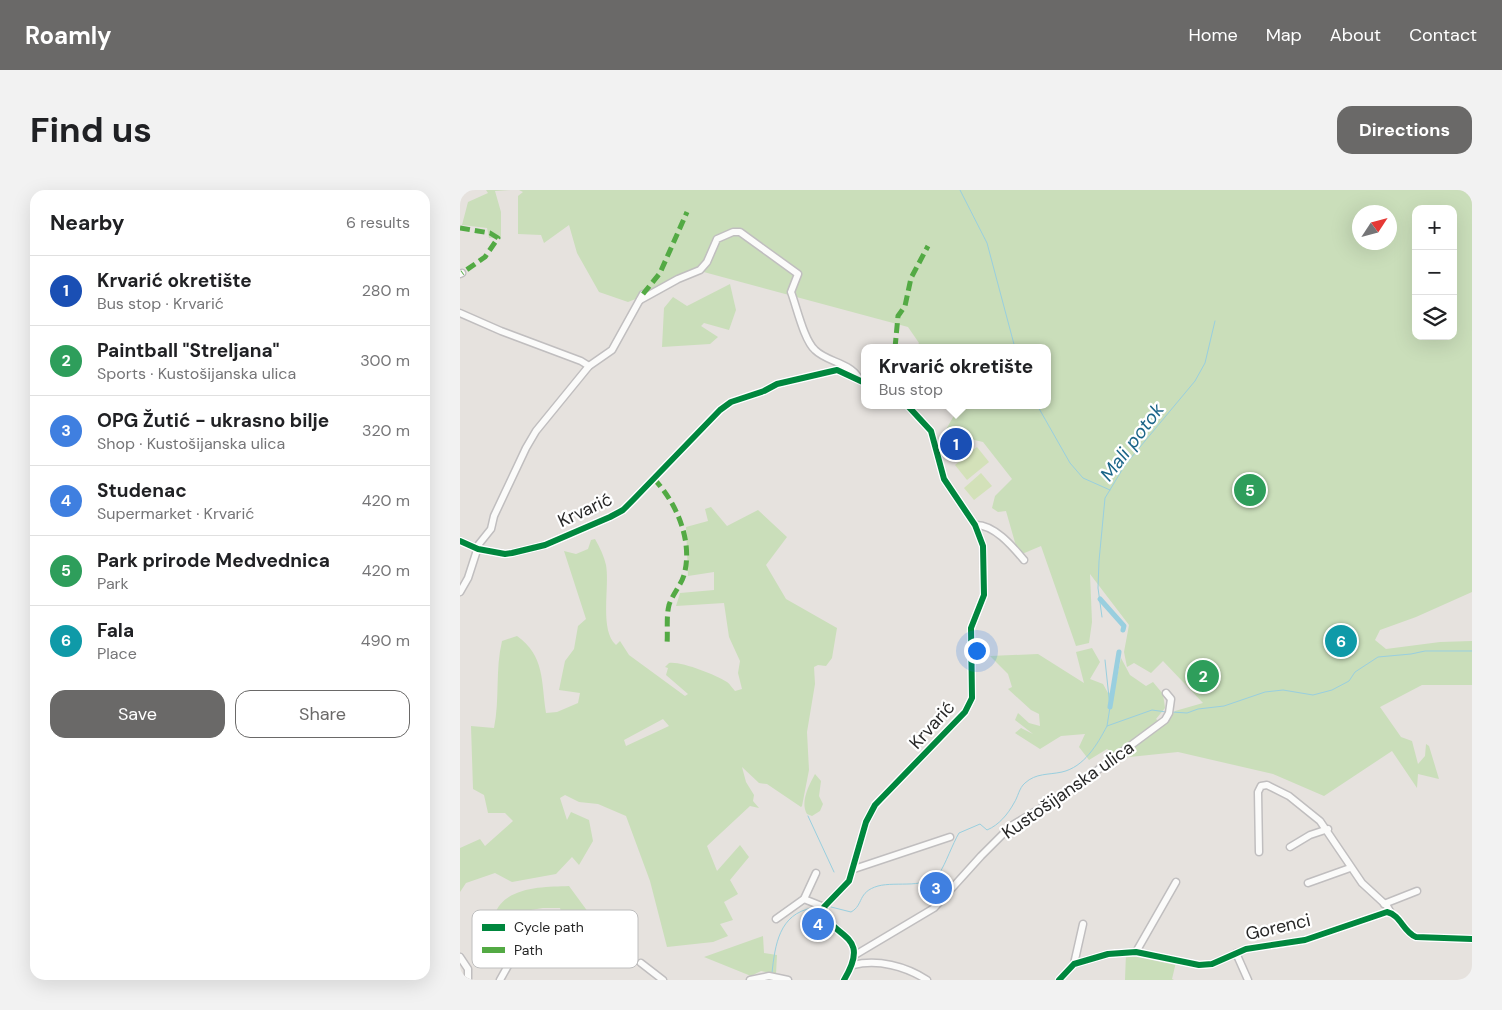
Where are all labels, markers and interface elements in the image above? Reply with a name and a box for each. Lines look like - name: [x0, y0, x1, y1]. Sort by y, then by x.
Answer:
- text: Roamly: [25, 20, 112, 51]
- text: Home: [1188, 23, 1238, 47]
- text: Map: [1266, 23, 1302, 47]
- text: About: [1330, 23, 1381, 47]
- text: Contact: [1409, 23, 1477, 47]
- button: Directions: [1337, 106, 1472, 154]
- text: Find us: [30, 107, 152, 153]
- north arrow: [1352, 205, 1397, 250]
- map controls: [1412, 205, 1457, 340]
- button: +: [1412, 205, 1457, 250]
- text: Nearby: [50, 209, 124, 237]
- text: 6 results: [346, 212, 410, 233]
- button: −: [1412, 250, 1457, 295]
- text: Krvarić okretište: [97, 268, 252, 293]
- text: 1: [63, 280, 69, 301]
- text: 280 m: [362, 280, 410, 301]
- text: Bus stop · Krvarić: [97, 293, 224, 314]
- button: layers: [1412, 295, 1457, 340]
- text: Paintball "Streljana": [97, 338, 280, 363]
- popup: [861, 344, 1051, 409]
- text: 2: [61, 350, 71, 371]
- text: 300 m: [360, 350, 410, 371]
- text: Krvarić okretište: [879, 354, 1033, 379]
- text: Sports · Kustošijanska ulica: [97, 363, 296, 384]
- text: Bus stop: [879, 379, 943, 400]
- water label: Mali potok: [1094, 398, 1170, 486]
- text: OPG Žutić - ukrasno bilje: [97, 408, 329, 433]
- text: 3: [61, 420, 71, 441]
- text: 320 m: [362, 420, 410, 441]
- pin: 1: [940, 425, 972, 463]
- text: Shop · Kustošijanska ulica: [97, 433, 285, 454]
- pin: 5: [1234, 471, 1266, 509]
- text: Studenac: [97, 478, 187, 503]
- street label: Krvarić: [554, 487, 616, 533]
- text: 4: [61, 490, 71, 511]
- text: 420 m: [362, 490, 410, 511]
- text: Supermarket · Krvarić: [97, 503, 255, 524]
- text: Park prirode Medvednica: [97, 548, 330, 573]
- text: 5: [61, 560, 71, 581]
- text: 420 m: [362, 560, 410, 581]
- text: Park: [97, 573, 129, 594]
- text: Fala: [97, 618, 134, 643]
- pin: 6: [1325, 622, 1357, 660]
- text: 6: [61, 630, 71, 651]
- text: 490 m: [361, 630, 410, 651]
- your location: [964, 638, 990, 664]
- text: Place: [97, 643, 137, 664]
- pin: 2: [1187, 657, 1219, 695]
- button: Save: [50, 690, 225, 738]
- button: Share: [235, 690, 410, 738]
- street label: Krvarić: [904, 696, 960, 754]
- street label: Kustošijanska ulica: [997, 735, 1139, 845]
- pin: 3: [920, 869, 952, 907]
- pin: 4: [802, 905, 834, 943]
- street label: Gorenci: [1243, 908, 1313, 946]
- legend: [472, 910, 638, 968]
- text: Cycle path: [514, 918, 584, 936]
- text: Path: [514, 941, 543, 959]

